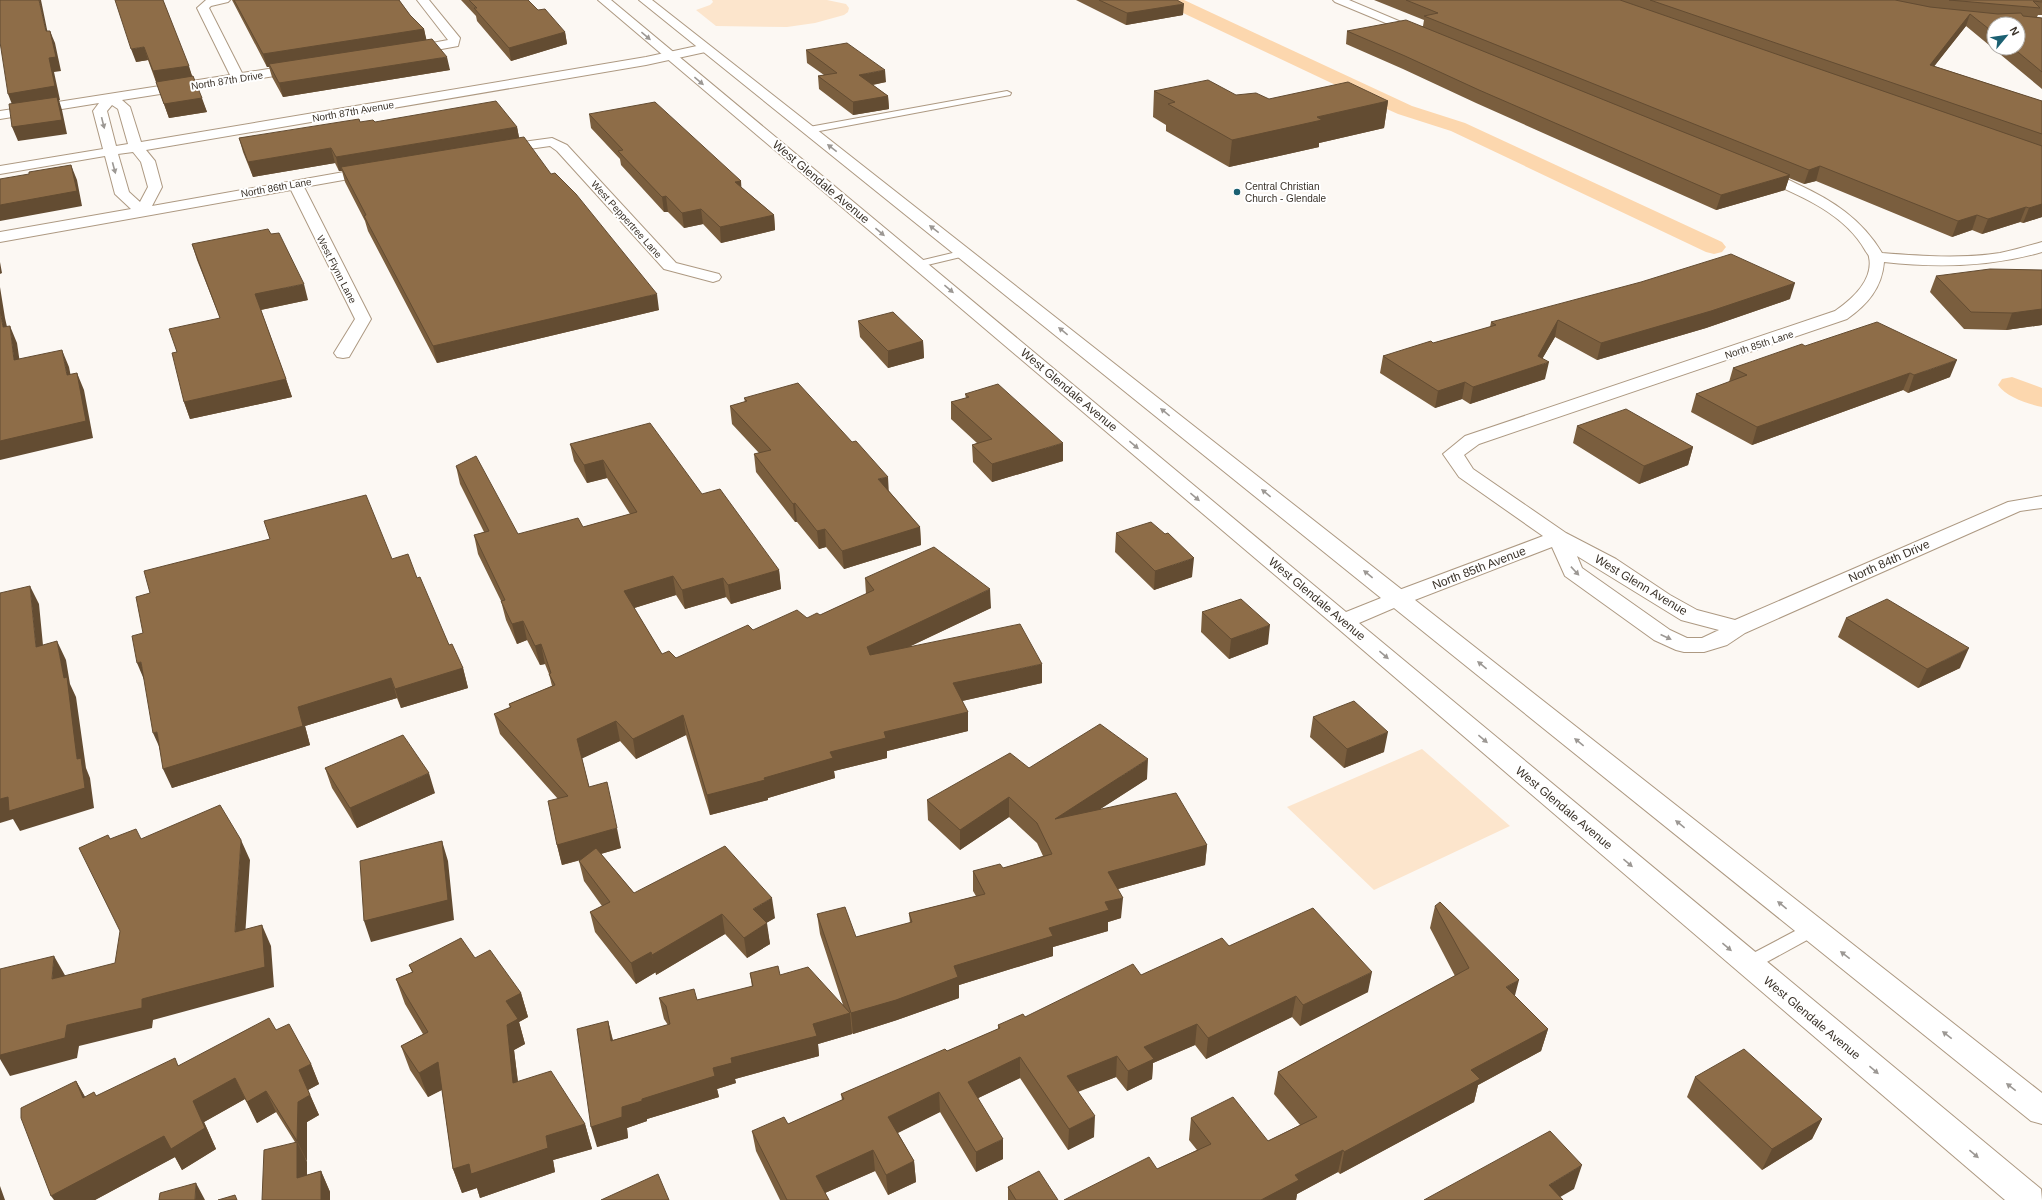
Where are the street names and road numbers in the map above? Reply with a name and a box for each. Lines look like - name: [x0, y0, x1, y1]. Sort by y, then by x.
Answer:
- street label: North 87th Drive: [190, 69, 264, 92]
- street label: North 87th Avenue: [311, 99, 395, 124]
- street label: West Glendale Avenue: [770, 138, 872, 227]
- street label: North 86th Lane: [240, 176, 313, 199]
- street label: West Peppertree Lane: [589, 179, 664, 260]
- street label: West Flynn Lane: [315, 233, 359, 305]
- street label: North 85th Lane: [1723, 328, 1795, 361]
- street label: West Glendale Avenue: [1018, 346, 1120, 435]
- street label: North 84th Drive: [1846, 537, 1932, 585]
- street label: North 85th Avenue: [1430, 544, 1528, 592]
- street label: West Glenn Avenue: [1592, 552, 1690, 618]
- street label: West Glendale Avenue: [1266, 555, 1368, 644]
- street label: West Glendale Avenue: [1513, 764, 1615, 853]
- street label: West Glendale Avenue: [1761, 974, 1863, 1063]

